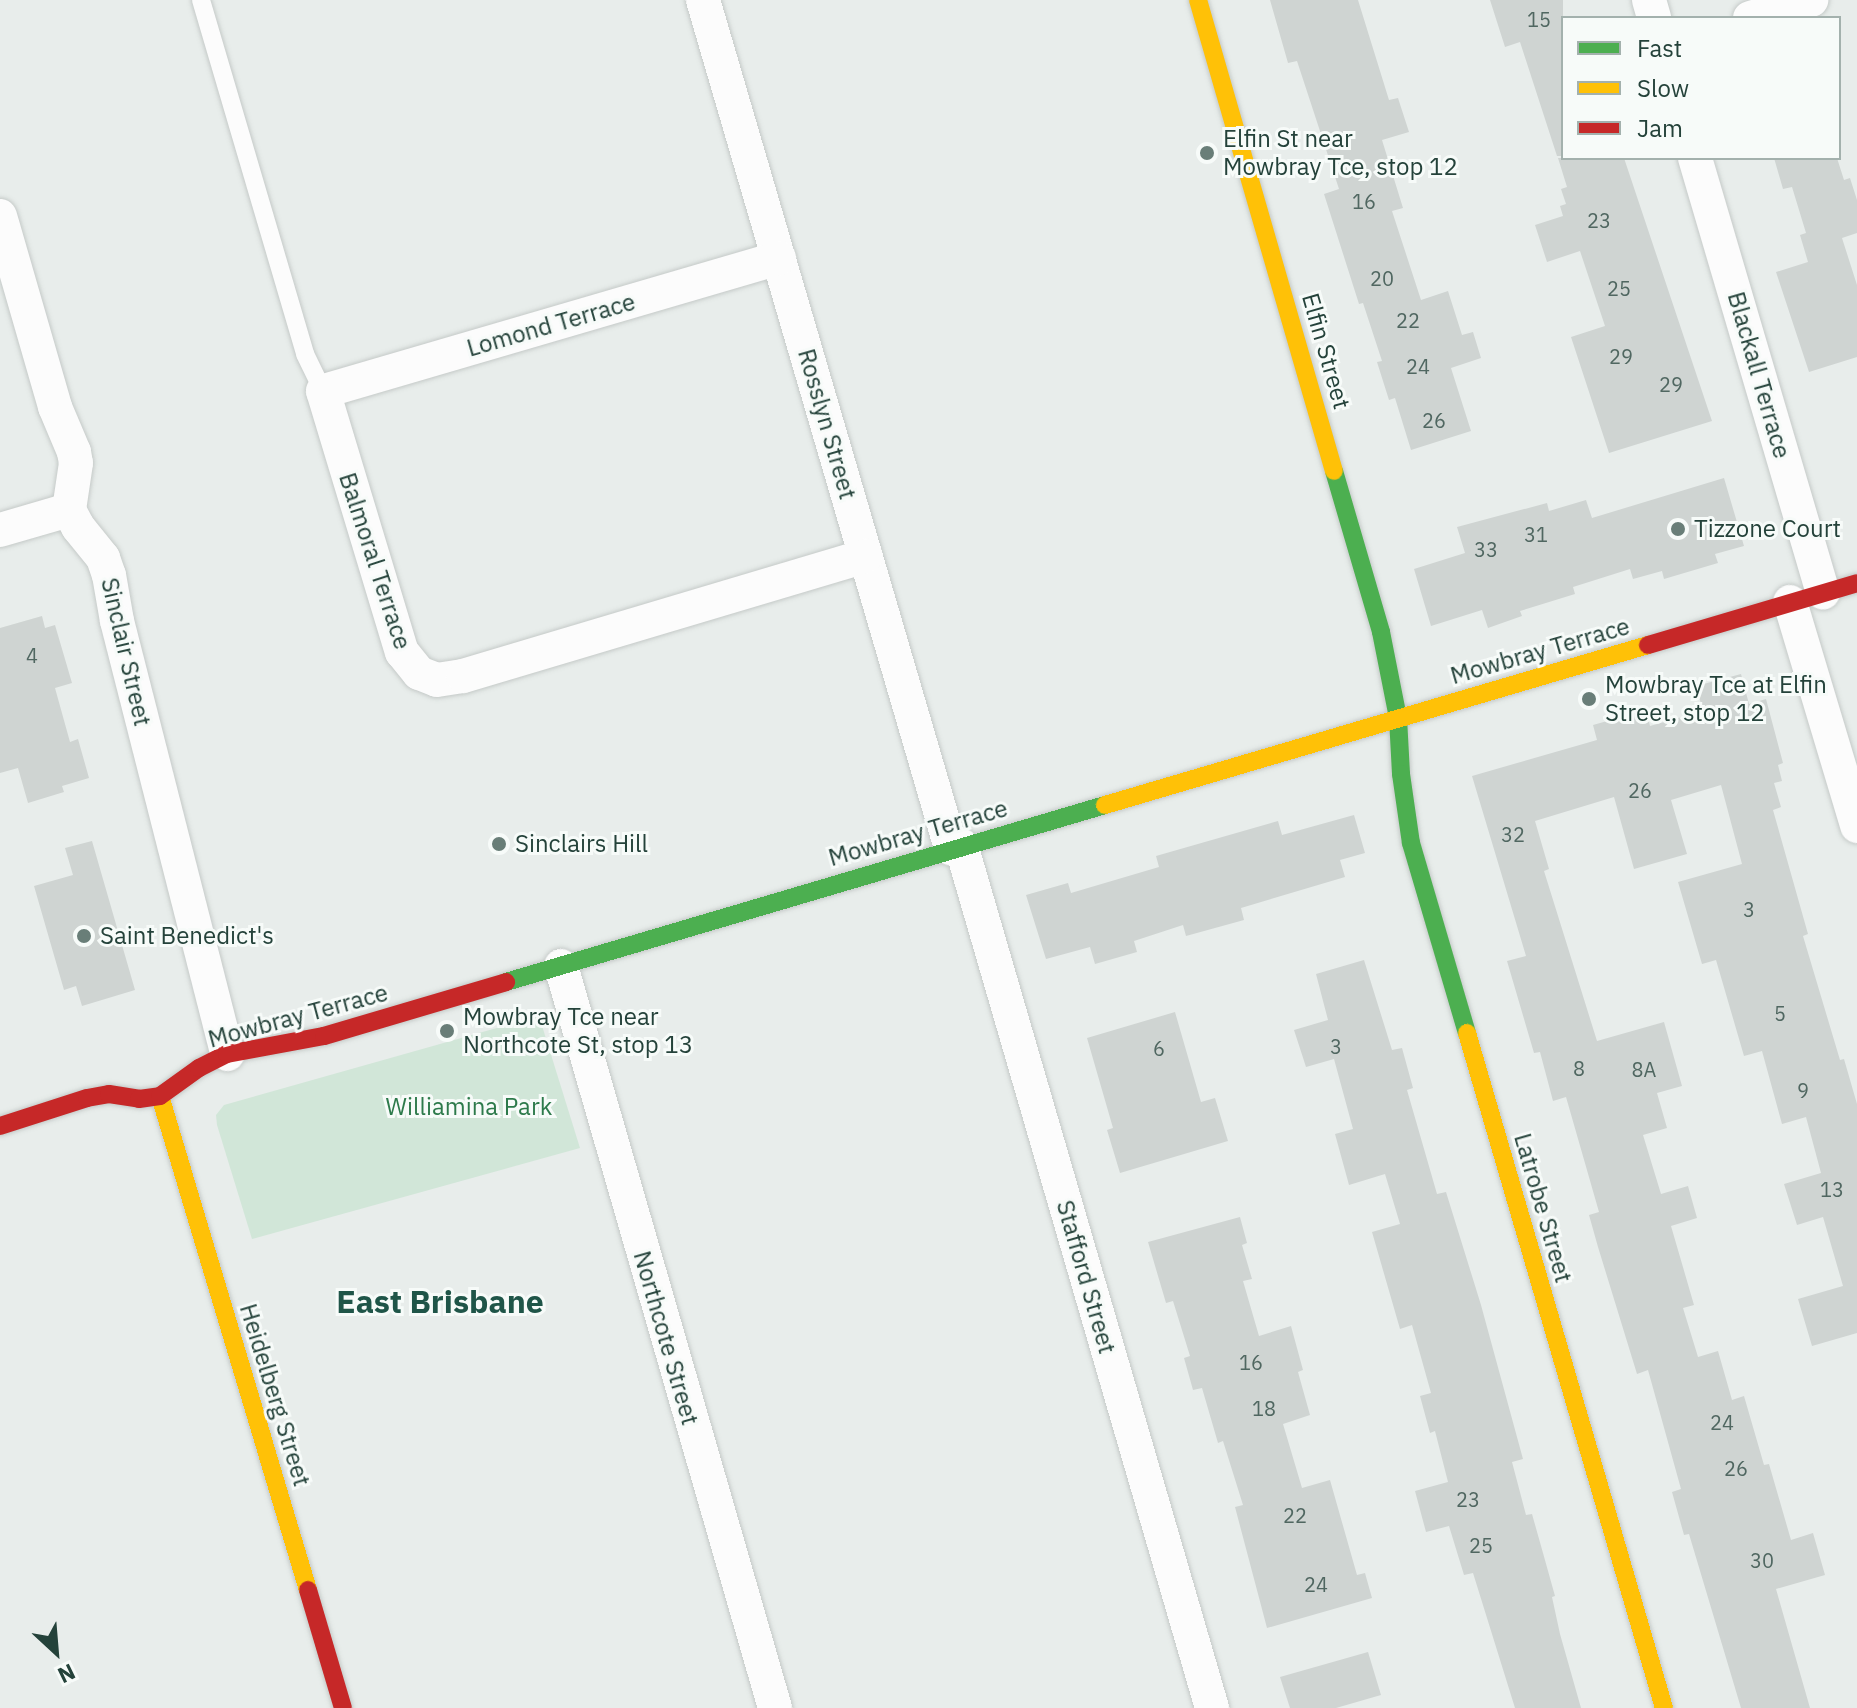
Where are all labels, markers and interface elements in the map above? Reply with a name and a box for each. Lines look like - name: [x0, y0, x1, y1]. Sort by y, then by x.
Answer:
- house number: 15: [1527, 7, 1551, 31]
- legend: [1561, 16, 1841, 160]
- text: Fast: [1637, 32, 1682, 64]
- text: Slow: [1637, 72, 1689, 104]
- text: Jam: [1637, 112, 1683, 144]
- place label: Elfin St near Mowbray Tce, stop 12: [1223, 125, 1458, 181]
- marker: Elfin St near Mowbray Tce, stop 12: [1198, 144, 1216, 162]
- house number: 16: [1352, 189, 1376, 213]
- house number: 23: [1587, 208, 1611, 232]
- house number: 20: [1370, 266, 1394, 290]
- house number: 25: [1607, 276, 1631, 300]
- street label: Lomond Terrace: [464, 287, 638, 363]
- street label: Blackall Terrace: [1721, 288, 1797, 462]
- street label: Elfin Street: [1296, 290, 1356, 412]
- house number: 22: [1396, 308, 1420, 332]
- house number: 29: [1609, 344, 1633, 368]
- street label: Rosslyn Street: [792, 346, 862, 502]
- house number: 24: [1406, 354, 1430, 378]
- house number: 29: [1659, 372, 1683, 396]
- house number: 26: [1422, 408, 1446, 432]
- street label: Balmoral Terrace: [333, 469, 417, 653]
- place label: Tizzone Court: [1694, 515, 1841, 543]
- marker: Tizzone Court: [1669, 520, 1687, 538]
- house number: 31: [1524, 522, 1548, 546]
- house number: 33: [1474, 537, 1498, 561]
- street label: Sinclair Street: [95, 575, 157, 729]
- street label: Mowbray Terrace: [1447, 612, 1633, 690]
- house number: 4: [26, 643, 38, 667]
- place label: Mowbray Tce at Elfin Street, stop 12: [1605, 671, 1827, 727]
- marker: Mowbray Tce at Elfin Street, stop 12: [1580, 690, 1598, 708]
- house number: 26: [1628, 778, 1652, 802]
- street label: Mowbray Terrace: [825, 794, 1011, 872]
- house number: 32: [1501, 822, 1525, 846]
- place label: Sinclairs Hill: [515, 830, 648, 858]
- marker: Sinclairs Hill: [490, 835, 508, 853]
- house number: 3: [1743, 897, 1755, 921]
- place label: Saint Benedict's: [100, 922, 274, 950]
- marker: Saint Benedict's: [75, 927, 93, 945]
- street label: Mowbray Terrace: [205, 978, 391, 1054]
- house number: 5: [1774, 1001, 1786, 1025]
- place label: Mowbray Tce near Northcote St, stop 13: [463, 1003, 693, 1059]
- marker: Mowbray Tce near Northcote St, stop 13: [438, 1022, 456, 1040]
- house number: 3: [1330, 1034, 1342, 1058]
- house number: 6: [1153, 1036, 1165, 1060]
- house number: 8: [1573, 1056, 1585, 1080]
- house number: 8A: [1632, 1057, 1656, 1081]
- house number: 9: [1797, 1078, 1809, 1102]
- park label: Williamina Park: [386, 1093, 552, 1121]
- street label: Latrobe Street: [1508, 1130, 1578, 1286]
- house number: 13: [1820, 1177, 1844, 1201]
- street label: Stafford Street: [1050, 1197, 1122, 1357]
- street label: Northcote Street: [627, 1248, 705, 1428]
- district label: East Brisbane: [336, 1282, 544, 1320]
- street label: Heidelberg Street: [234, 1300, 316, 1490]
- house number: 16: [1239, 1350, 1263, 1374]
- house number: 18: [1252, 1396, 1276, 1420]
- house number: 24: [1710, 1410, 1734, 1434]
- house number: 26: [1724, 1456, 1748, 1480]
- house number: 23: [1456, 1487, 1480, 1511]
- house number: 22: [1283, 1503, 1307, 1527]
- house number: 25: [1469, 1533, 1493, 1557]
- house number: 30: [1750, 1548, 1774, 1572]
- house number: 24: [1304, 1572, 1328, 1596]
- north arrow: [16, 1612, 96, 1692]
- text: N: [53, 1657, 80, 1691]

